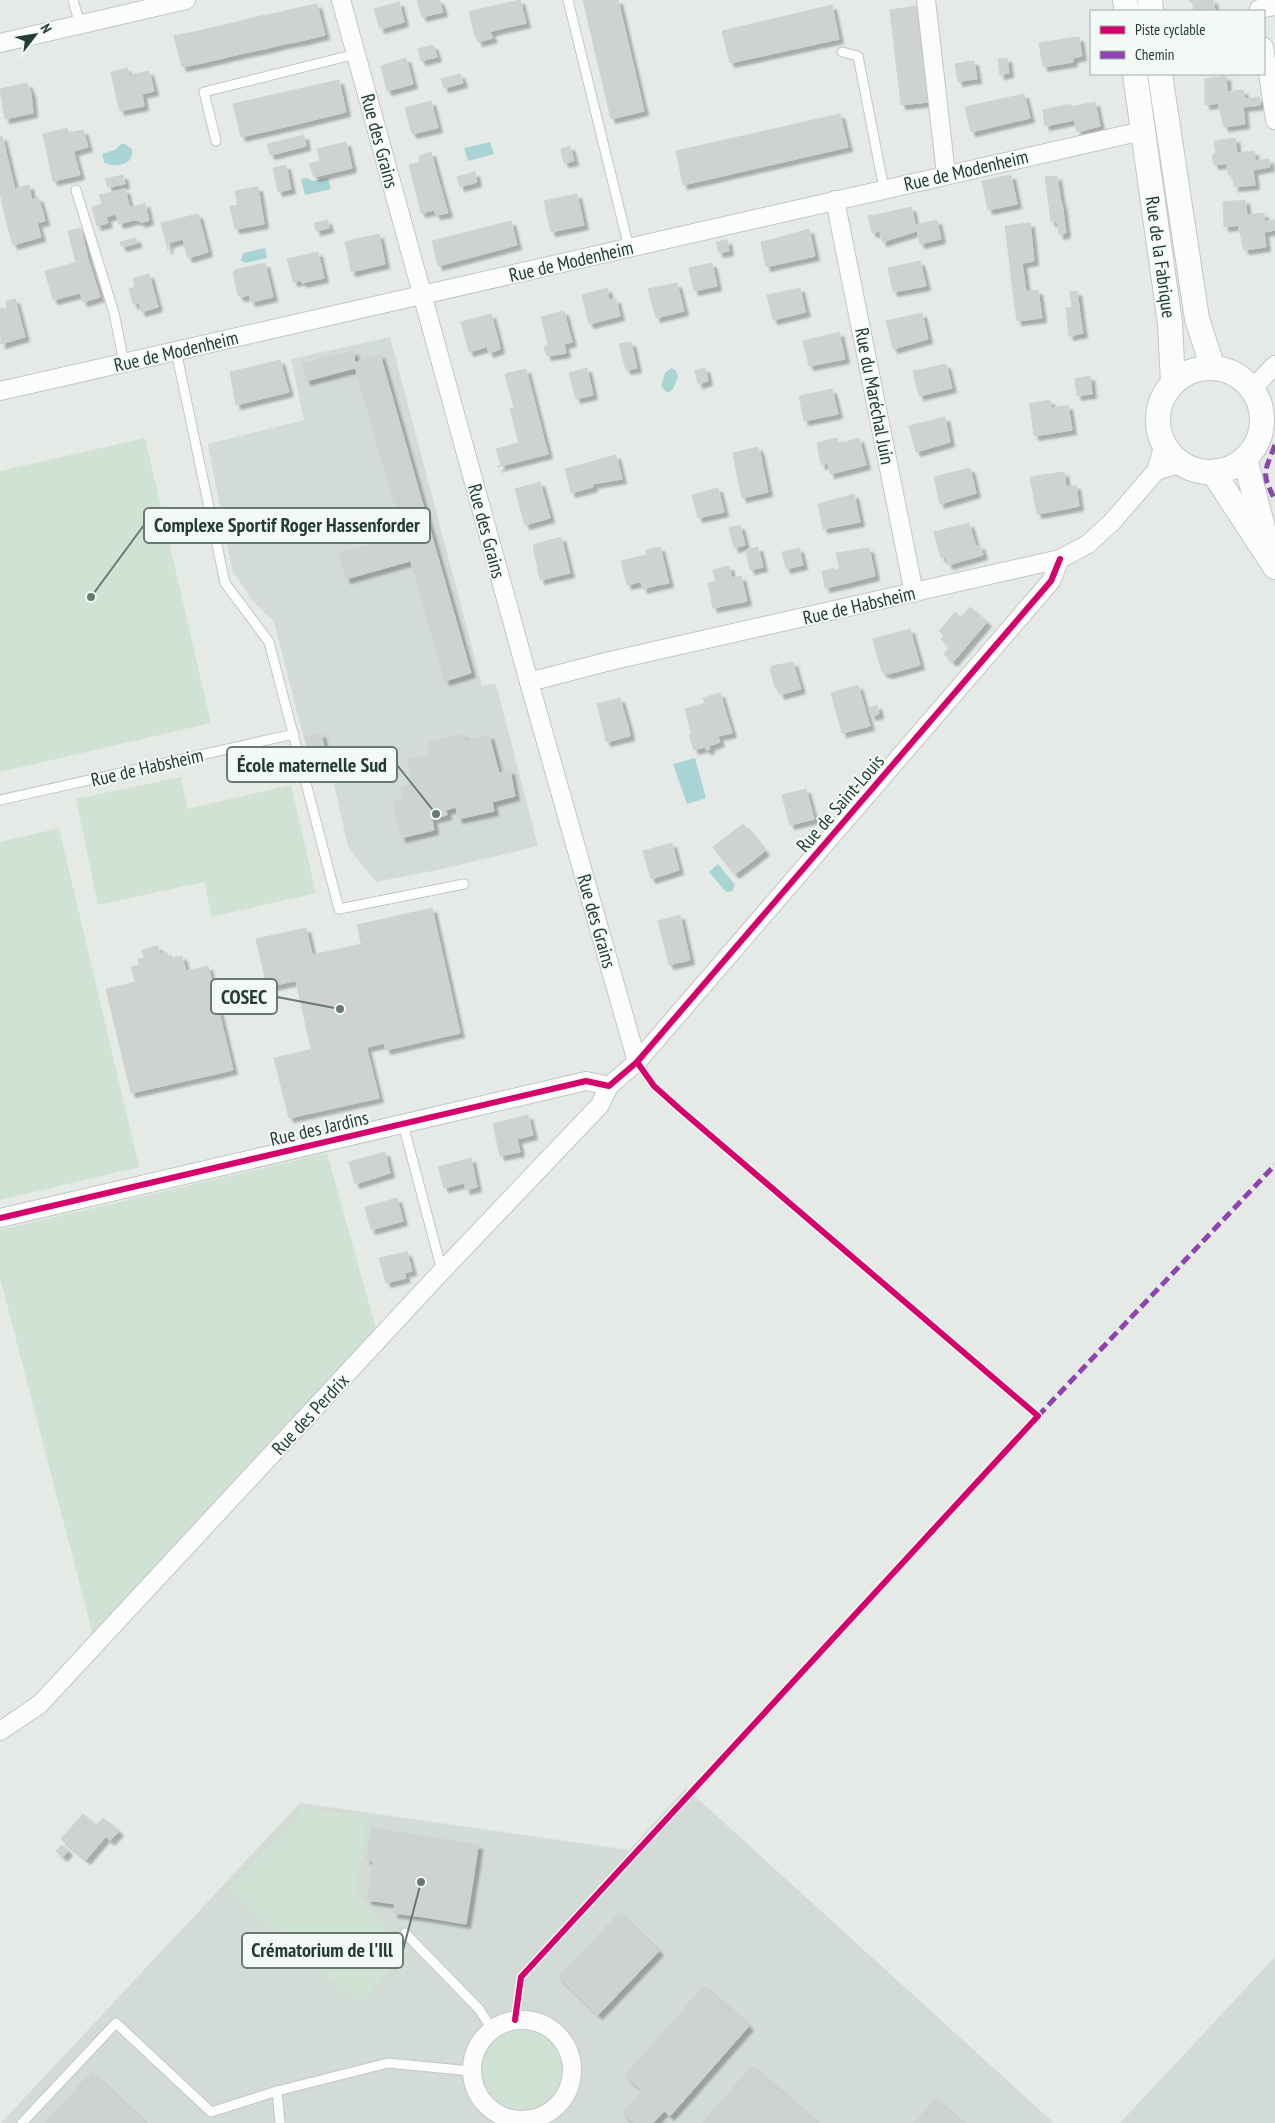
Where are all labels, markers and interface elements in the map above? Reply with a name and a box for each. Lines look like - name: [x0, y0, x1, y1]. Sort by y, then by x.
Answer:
- north arrow: [10, 10, 60, 60]
- legend: [1090, 10, 1265, 75]
- text: N: [36, 20, 56, 36]
- text: Piste cyclable: [1135, 20, 1205, 39]
- text: Chemin: [1135, 45, 1174, 64]
- street label: Rue des Grains: [356, 91, 404, 191]
- street label: Rue de Modenheim: [902, 144, 1030, 196]
- street label: Rue de la Fabrique: [1141, 195, 1181, 320]
- street label: Rue de Modenheim: [507, 235, 635, 287]
- street label: Rue de Modenheim: [112, 325, 240, 377]
- street label: Rue du Maréchal Juin: [850, 326, 900, 466]
- street label: Rue des Grains: [463, 481, 511, 581]
- callout: Complexe Sportif Roger Hassenforder: [144, 508, 430, 543]
- text: Complexe Sportif Roger Hassenforder: [154, 512, 420, 538]
- street label: Rue de Habsheim: [801, 580, 917, 630]
- street label: Rue de Habsheim: [89, 742, 205, 792]
- callout: École maternelle Sud: [227, 747, 397, 782]
- street label: Rue de Saint-Louis: [791, 749, 889, 857]
- text: École maternelle Sud: [237, 752, 387, 778]
- street label: Rue des Grains: [572, 871, 622, 971]
- callout: COSEC: [211, 979, 277, 1014]
- text: COSEC: [221, 984, 267, 1010]
- street label: Rue des Jardins: [267, 1105, 371, 1151]
- street label: Rue des Perdrix: [266, 1368, 354, 1460]
- callout: Crématorium de l'Ill: [242, 1933, 403, 1968]
- text: Crématorium de l'Ill: [251, 1937, 393, 1963]

